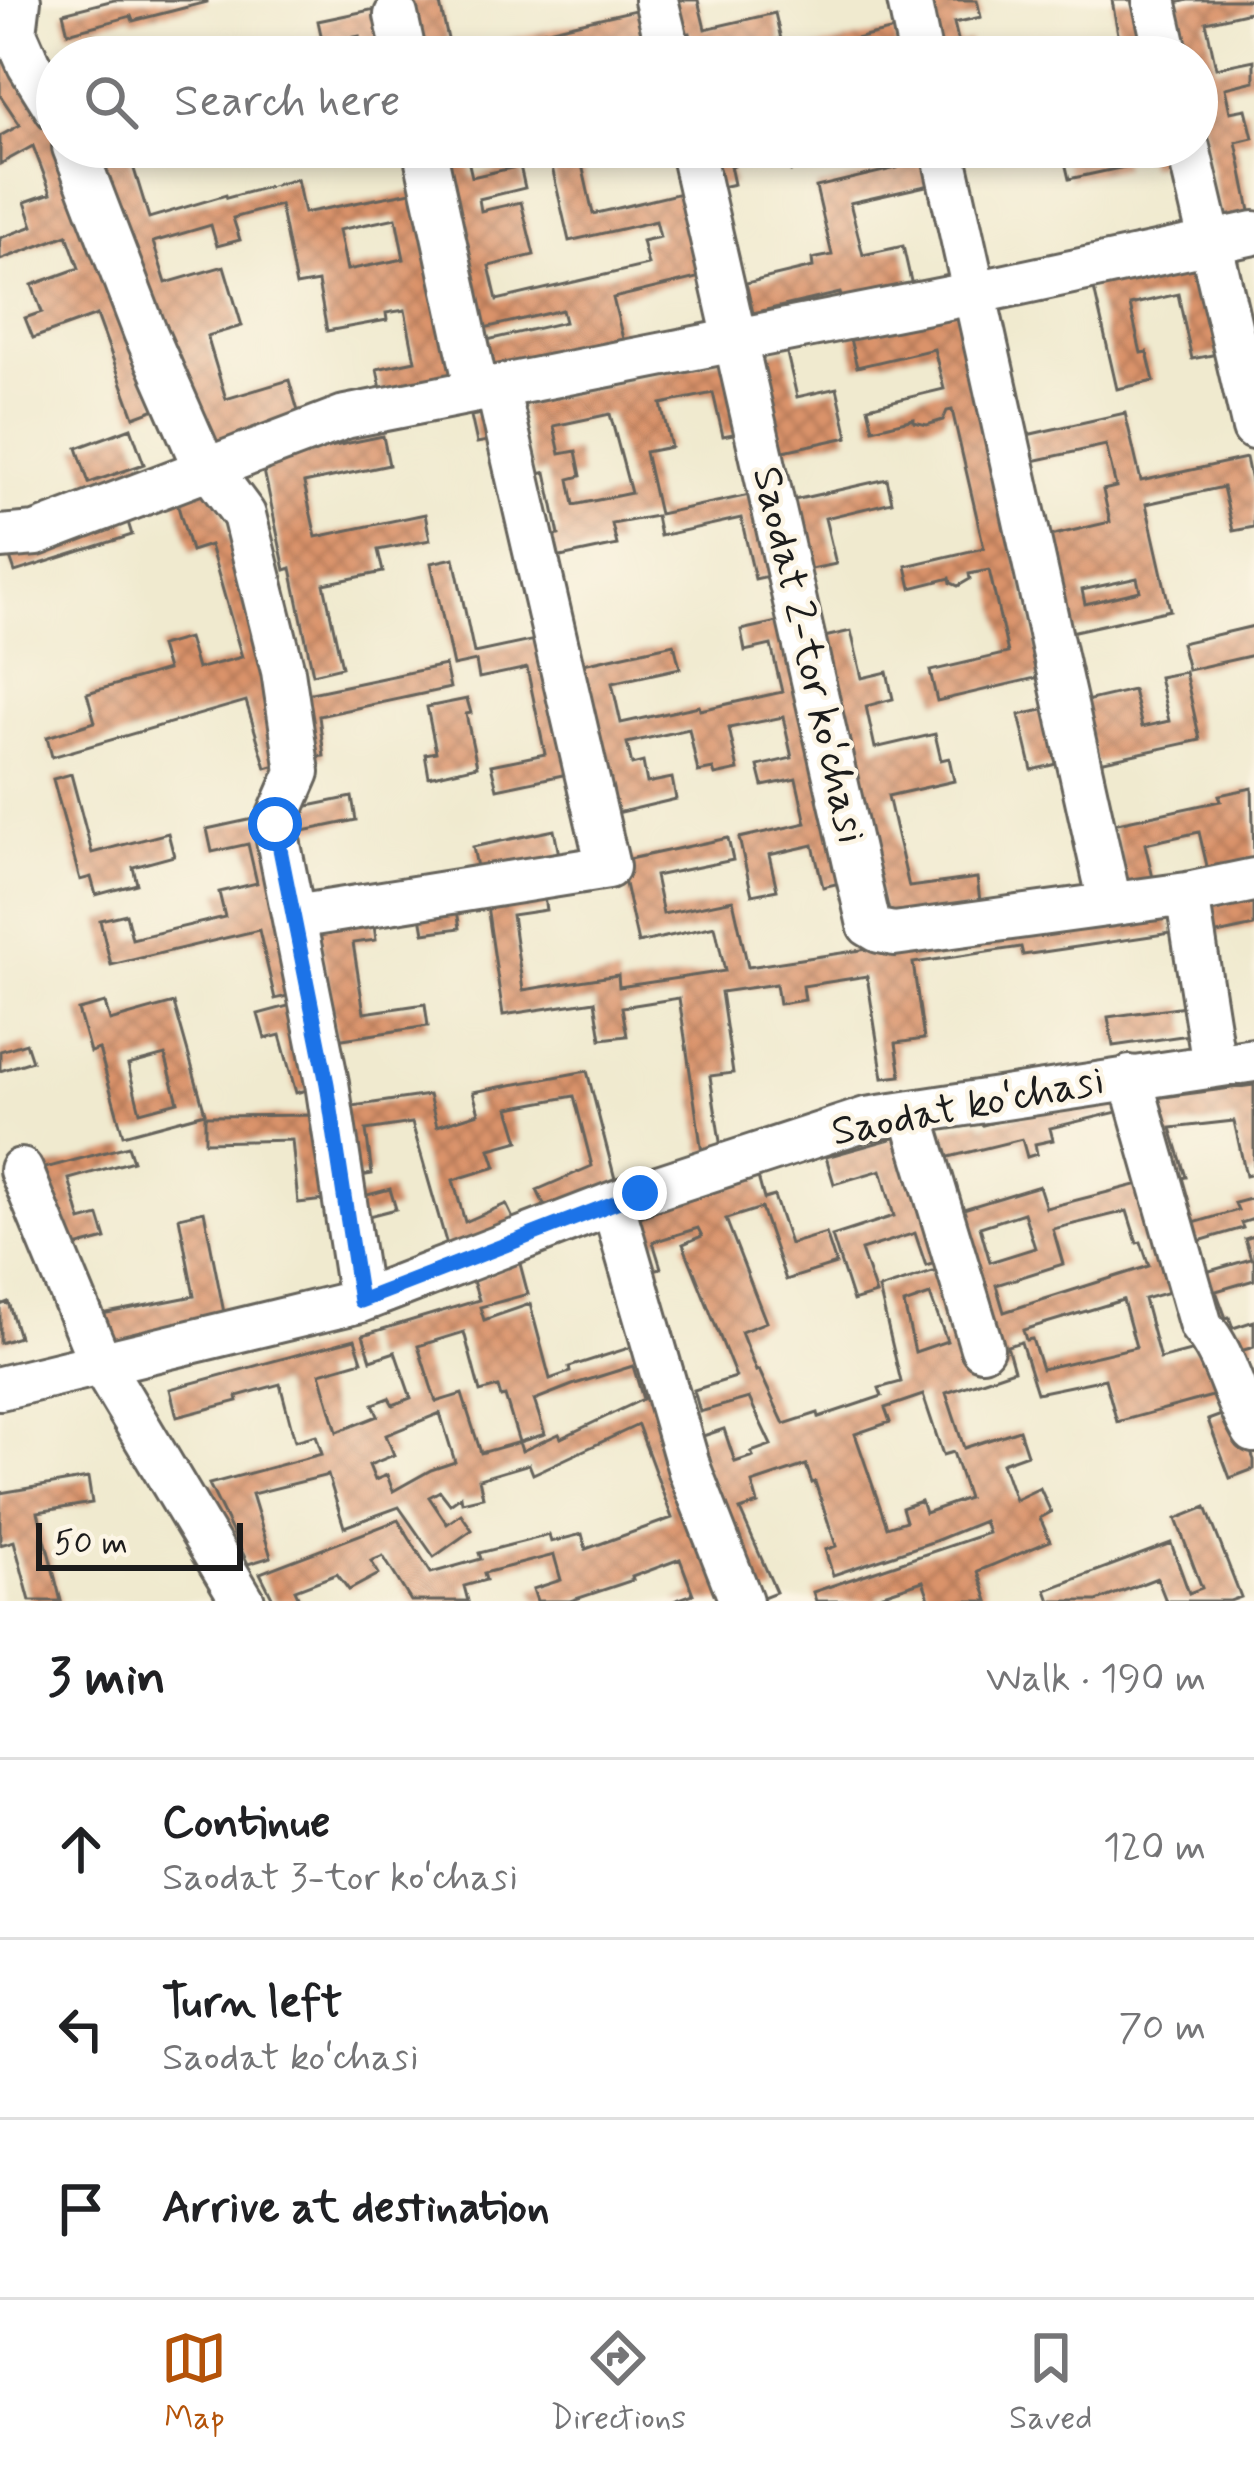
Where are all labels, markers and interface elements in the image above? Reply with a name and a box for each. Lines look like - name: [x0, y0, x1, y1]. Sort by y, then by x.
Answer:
- search box: [36, 36, 1218, 168]
- icon: search: [78, 69, 144, 135]
- text: Search here: [174, 73, 401, 132]
- street label: Saodat 2-tor koʻchasi: [738, 461, 878, 849]
- route start: [248, 797, 302, 851]
- street label: Saodat koʻchasi: [827, 1054, 1109, 1160]
- route end: [613, 1166, 667, 1220]
- scale bar: [36, 1517, 243, 1570]
- text: 50 m: [54, 1522, 128, 1566]
- text: 3 min: [48, 1646, 166, 1712]
- text: Walk · 190 m: [986, 1654, 1206, 1705]
- text: Continue: [162, 1794, 330, 1853]
- icon: ahead: [48, 1816, 114, 1882]
- text: 120 m: [1103, 1823, 1206, 1874]
- text: Saodat 3-tor koʻchasi: [162, 1853, 518, 1904]
- text: Turn left: [162, 1974, 342, 2033]
- icon: left: [48, 1996, 114, 2062]
- text: 70 m: [1118, 2003, 1206, 2054]
- text: Saodat koʻchasi: [162, 2033, 419, 2084]
- icon: arrive: [48, 2176, 114, 2242]
- text: Arrive at destination: [162, 2179, 550, 2238]
- tab: Map: [161, 2325, 227, 2441]
- tab: Directions: [550, 2325, 686, 2441]
- tab: Saved: [1009, 2325, 1093, 2441]

